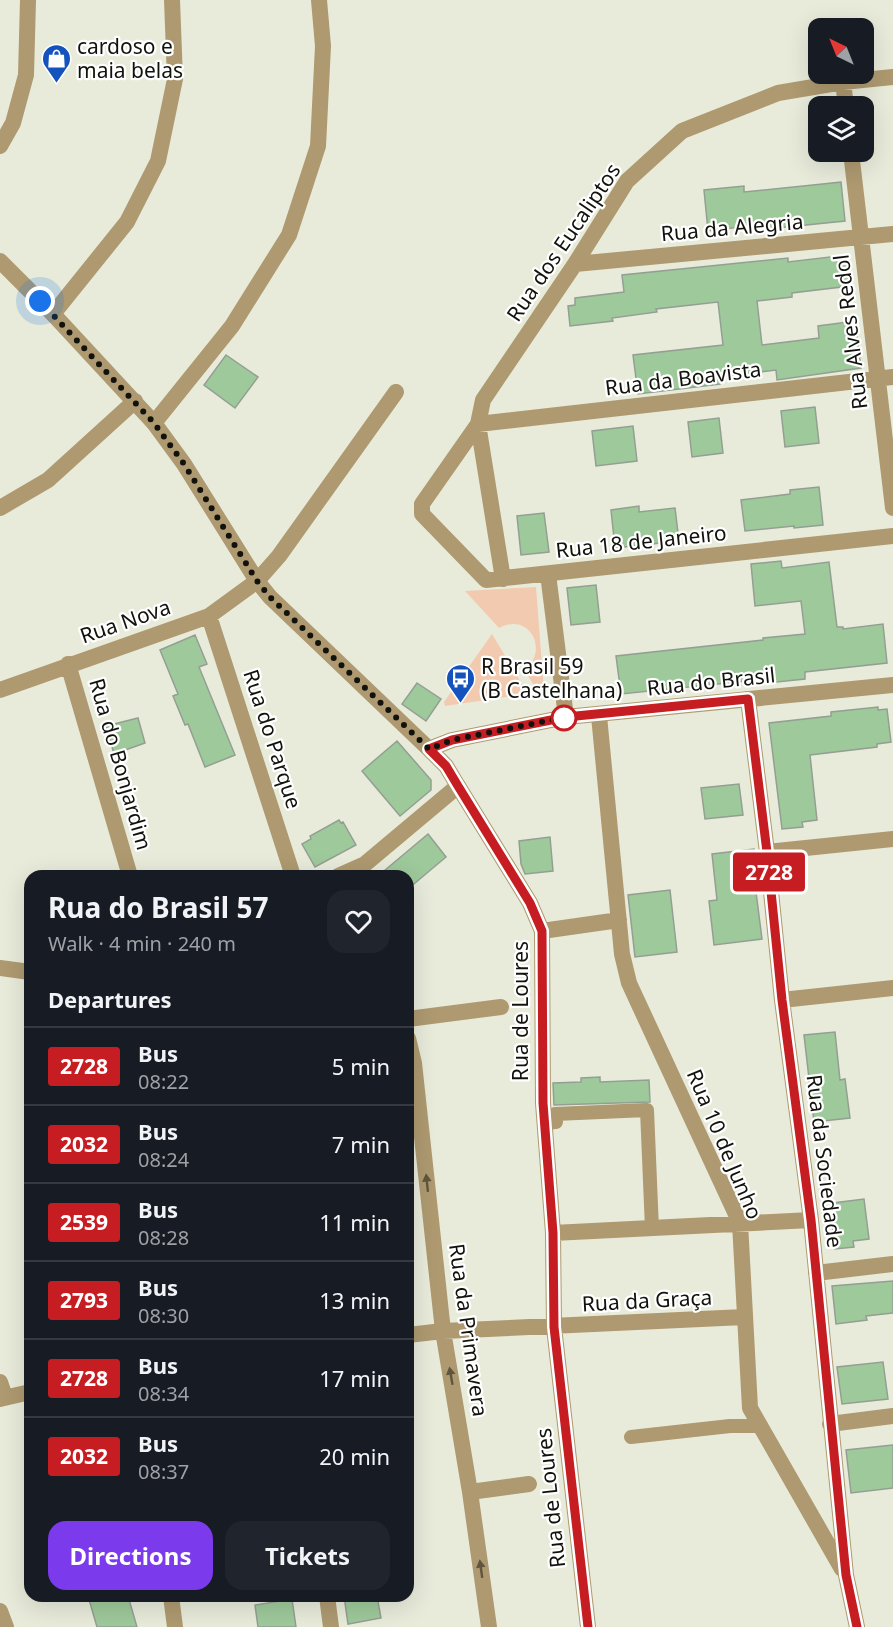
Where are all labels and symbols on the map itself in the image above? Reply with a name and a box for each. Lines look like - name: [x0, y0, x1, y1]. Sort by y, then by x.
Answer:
- north arrow: [808, 18, 874, 84]
- place label: cardoso e maia belas: [77, 32, 183, 84]
- shop icon: cardoso e maia belas: [40, 42, 72, 84]
- street label: Rua dos Eucaliptos: [500, 157, 626, 327]
- street label: Rua da Alegria: [660, 207, 804, 247]
- street label: Rua Alves Redol: [827, 253, 873, 411]
- your location: [25, 286, 55, 316]
- street label: Rua da Boavista: [603, 355, 763, 401]
- street label: Rua 18 de Janeiro: [554, 518, 728, 564]
- street label: Rua Nova: [76, 592, 174, 650]
- place label: R Brasil 59 (B Castelhana): [481, 652, 622, 704]
- street label: Rua do Brasil: [645, 660, 777, 702]
- bus stop icon: R Brasil 59 (B Castelhana): [444, 662, 476, 704]
- street label: Rua do Parque: [237, 666, 309, 812]
- street label: Rua do Bonjardim: [83, 675, 159, 853]
- unlabelled marker: [551, 705, 577, 731]
- line badge: 2728: [727, 852, 811, 892]
- street label: Rua de Loures: [506, 941, 534, 1081]
- street label: Rua 10 de Junho: [681, 1065, 769, 1223]
- street label: Rua da Sociedade: [800, 1073, 850, 1249]
- one-way arrow: [422, 1173, 432, 1192]
- street label: Rua da Primavera: [443, 1242, 495, 1418]
- street label: Rua da Graça: [581, 1283, 713, 1317]
- one-way arrow: [446, 1367, 455, 1386]
- street label: Rua de Loures: [529, 1427, 571, 1569]
- one-way arrow: [476, 1559, 486, 1578]

